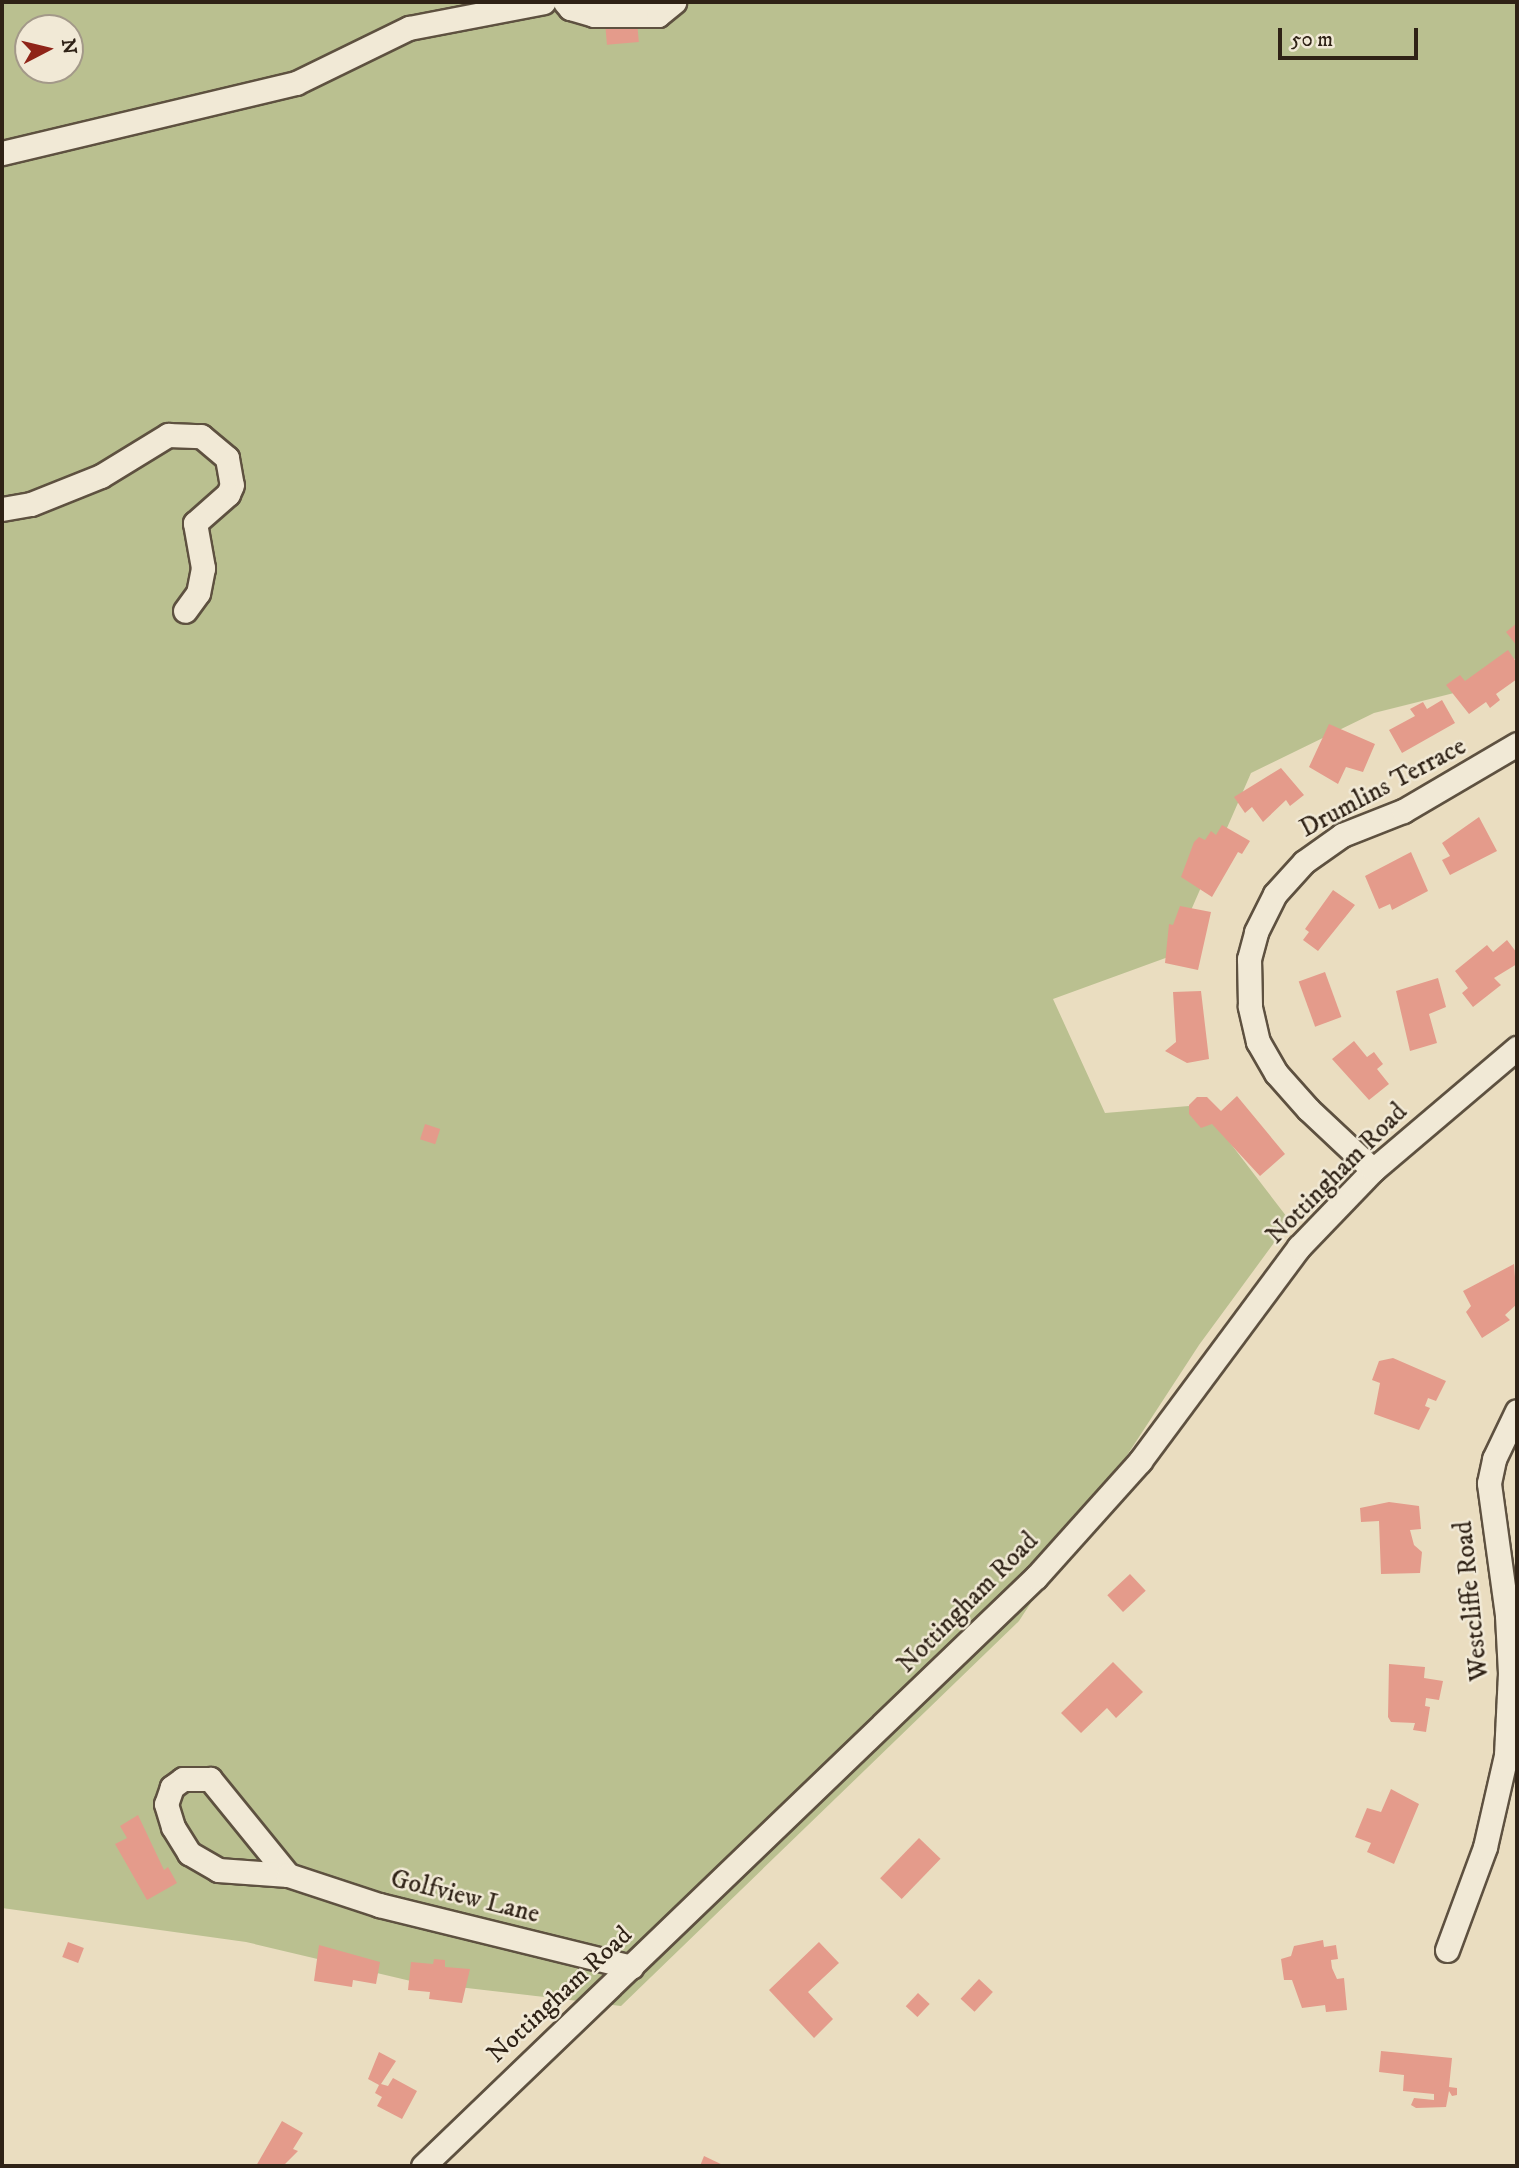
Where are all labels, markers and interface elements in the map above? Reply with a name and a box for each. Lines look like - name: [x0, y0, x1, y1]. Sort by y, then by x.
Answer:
- north arrow: [14, 14, 84, 84]
- scale bar: [1281, 14, 1421, 58]
- text: 50 m: [1291, 27, 1333, 53]
- text: N: [56, 37, 81, 56]
- street label: Drumlins Terrace: [1295, 731, 1471, 845]
- street label: Nottingham Road: [1260, 1097, 1414, 1251]
- street label: Westcliffe Road: [1448, 1519, 1496, 1683]
- street label: Nottingham Road: [891, 1526, 1045, 1680]
- street label: Golfview Lane: [387, 1863, 543, 1931]
- street label: Nottingham Road: [481, 1920, 639, 2070]

